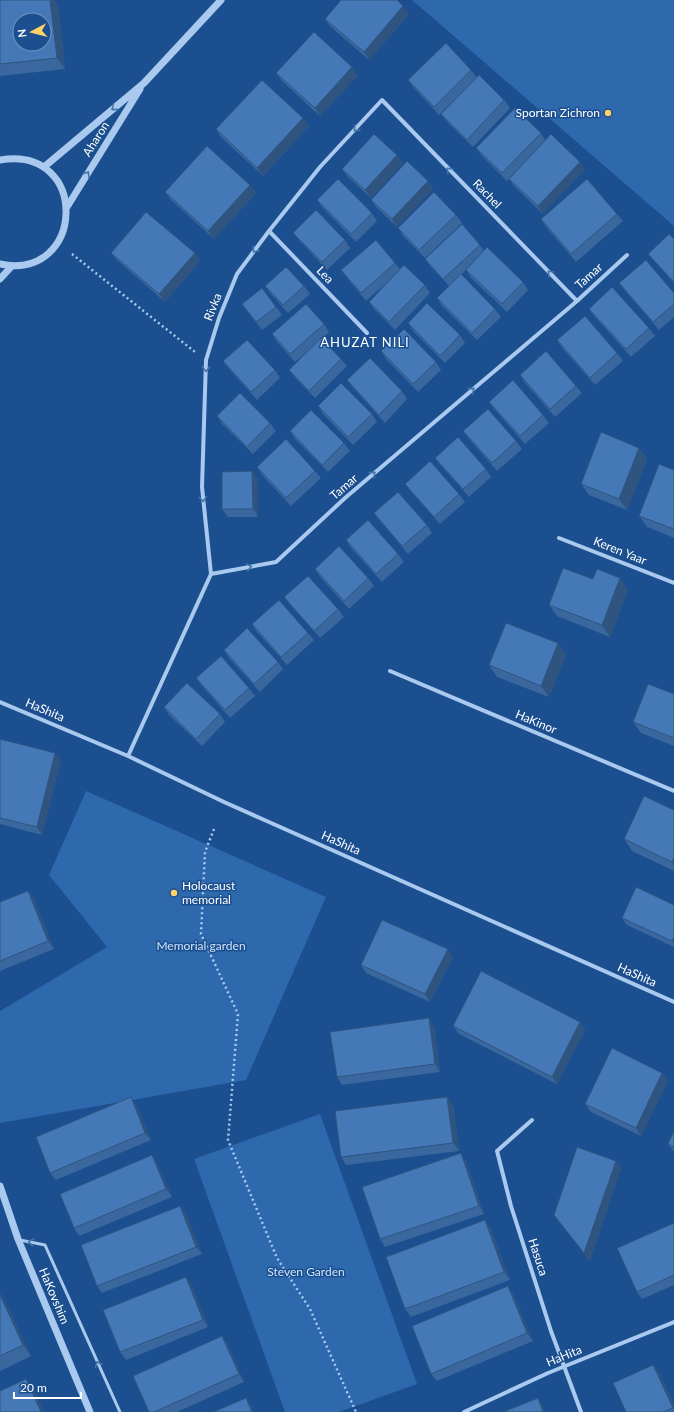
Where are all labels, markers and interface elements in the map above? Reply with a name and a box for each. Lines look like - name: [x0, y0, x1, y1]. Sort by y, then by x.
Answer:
- north arrow: [12, 12, 52, 52]
- text: N: [15, 28, 29, 38]
- one-way arrow: [111, 104, 118, 111]
- place label: Sportan Zichron: [516, 105, 600, 120]
- marker: Sportan Zichron: [603, 108, 613, 118]
- street label: Aharon: [79, 118, 112, 159]
- one-way arrow: [353, 124, 360, 132]
- one-way arrow: [447, 167, 454, 174]
- one-way arrow: [82, 171, 90, 178]
- street label: Rachel: [470, 176, 505, 211]
- one-way arrow: [252, 246, 259, 253]
- street label: Tamar: [572, 259, 606, 292]
- street label: Lea: [314, 263, 337, 286]
- one-way arrow: [547, 270, 554, 278]
- street label: Rivka: [200, 291, 225, 323]
- district label: AHUZAT NILI: [320, 334, 410, 350]
- one-way arrow: [202, 366, 210, 372]
- one-way arrow: [468, 388, 475, 395]
- street label: Tamar: [327, 470, 361, 503]
- one-way arrow: [369, 472, 376, 479]
- one-way arrow: [198, 496, 207, 502]
- street label: Keren Yaar: [591, 533, 650, 568]
- one-way arrow: [246, 563, 252, 571]
- street label: HaShita: [23, 695, 67, 724]
- street label: HaKinor: [513, 706, 560, 737]
- street label: HaShita: [319, 827, 363, 858]
- place label: Holocaust memorial: [182, 878, 236, 907]
- marker: Holocaust memorial: [169, 888, 179, 898]
- park label: Memorial garden: [156, 938, 246, 953]
- street label: HaShita: [615, 959, 659, 990]
- street label: Hasuca: [525, 1236, 552, 1278]
- one-way arrow: [28, 1239, 34, 1247]
- park label: Steven Garden: [267, 1264, 345, 1279]
- street label: HaKovshim: [36, 1265, 73, 1326]
- street label: HaHita: [544, 1342, 584, 1369]
- one-way arrow: [95, 1360, 103, 1368]
- scale bar: [14, 1374, 81, 1400]
- text: 20 m: [20, 1380, 47, 1395]

